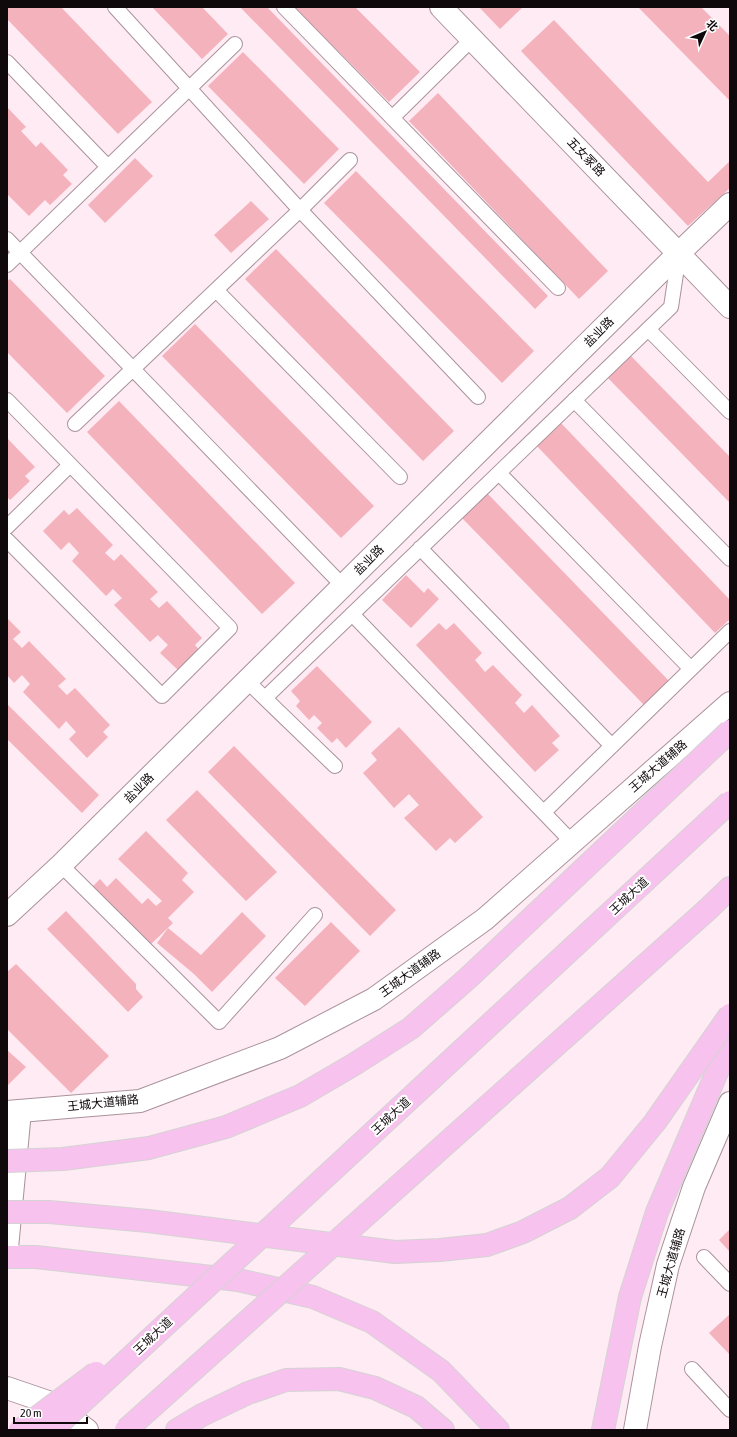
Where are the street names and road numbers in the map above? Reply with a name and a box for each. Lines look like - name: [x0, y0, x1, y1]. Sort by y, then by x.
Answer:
- street label: 五女冢路: [564, 135, 608, 179]
- street label: 盐业路: [581, 314, 617, 350]
- street label: 盐业路: [351, 542, 387, 578]
- street label: 王城大道辅路: [626, 737, 690, 795]
- street label: 盐业路: [121, 770, 157, 806]
- street label: 王城大道: [607, 875, 651, 917]
- street label: 王城大道辅路: [377, 946, 443, 1000]
- street label: 王城大道辅路: [66, 1092, 140, 1114]
- street label: 王城大道: [369, 1095, 413, 1137]
- street label: 王城大道辅路: [654, 1226, 688, 1300]
- street label: 王城大道: [131, 1315, 175, 1357]

